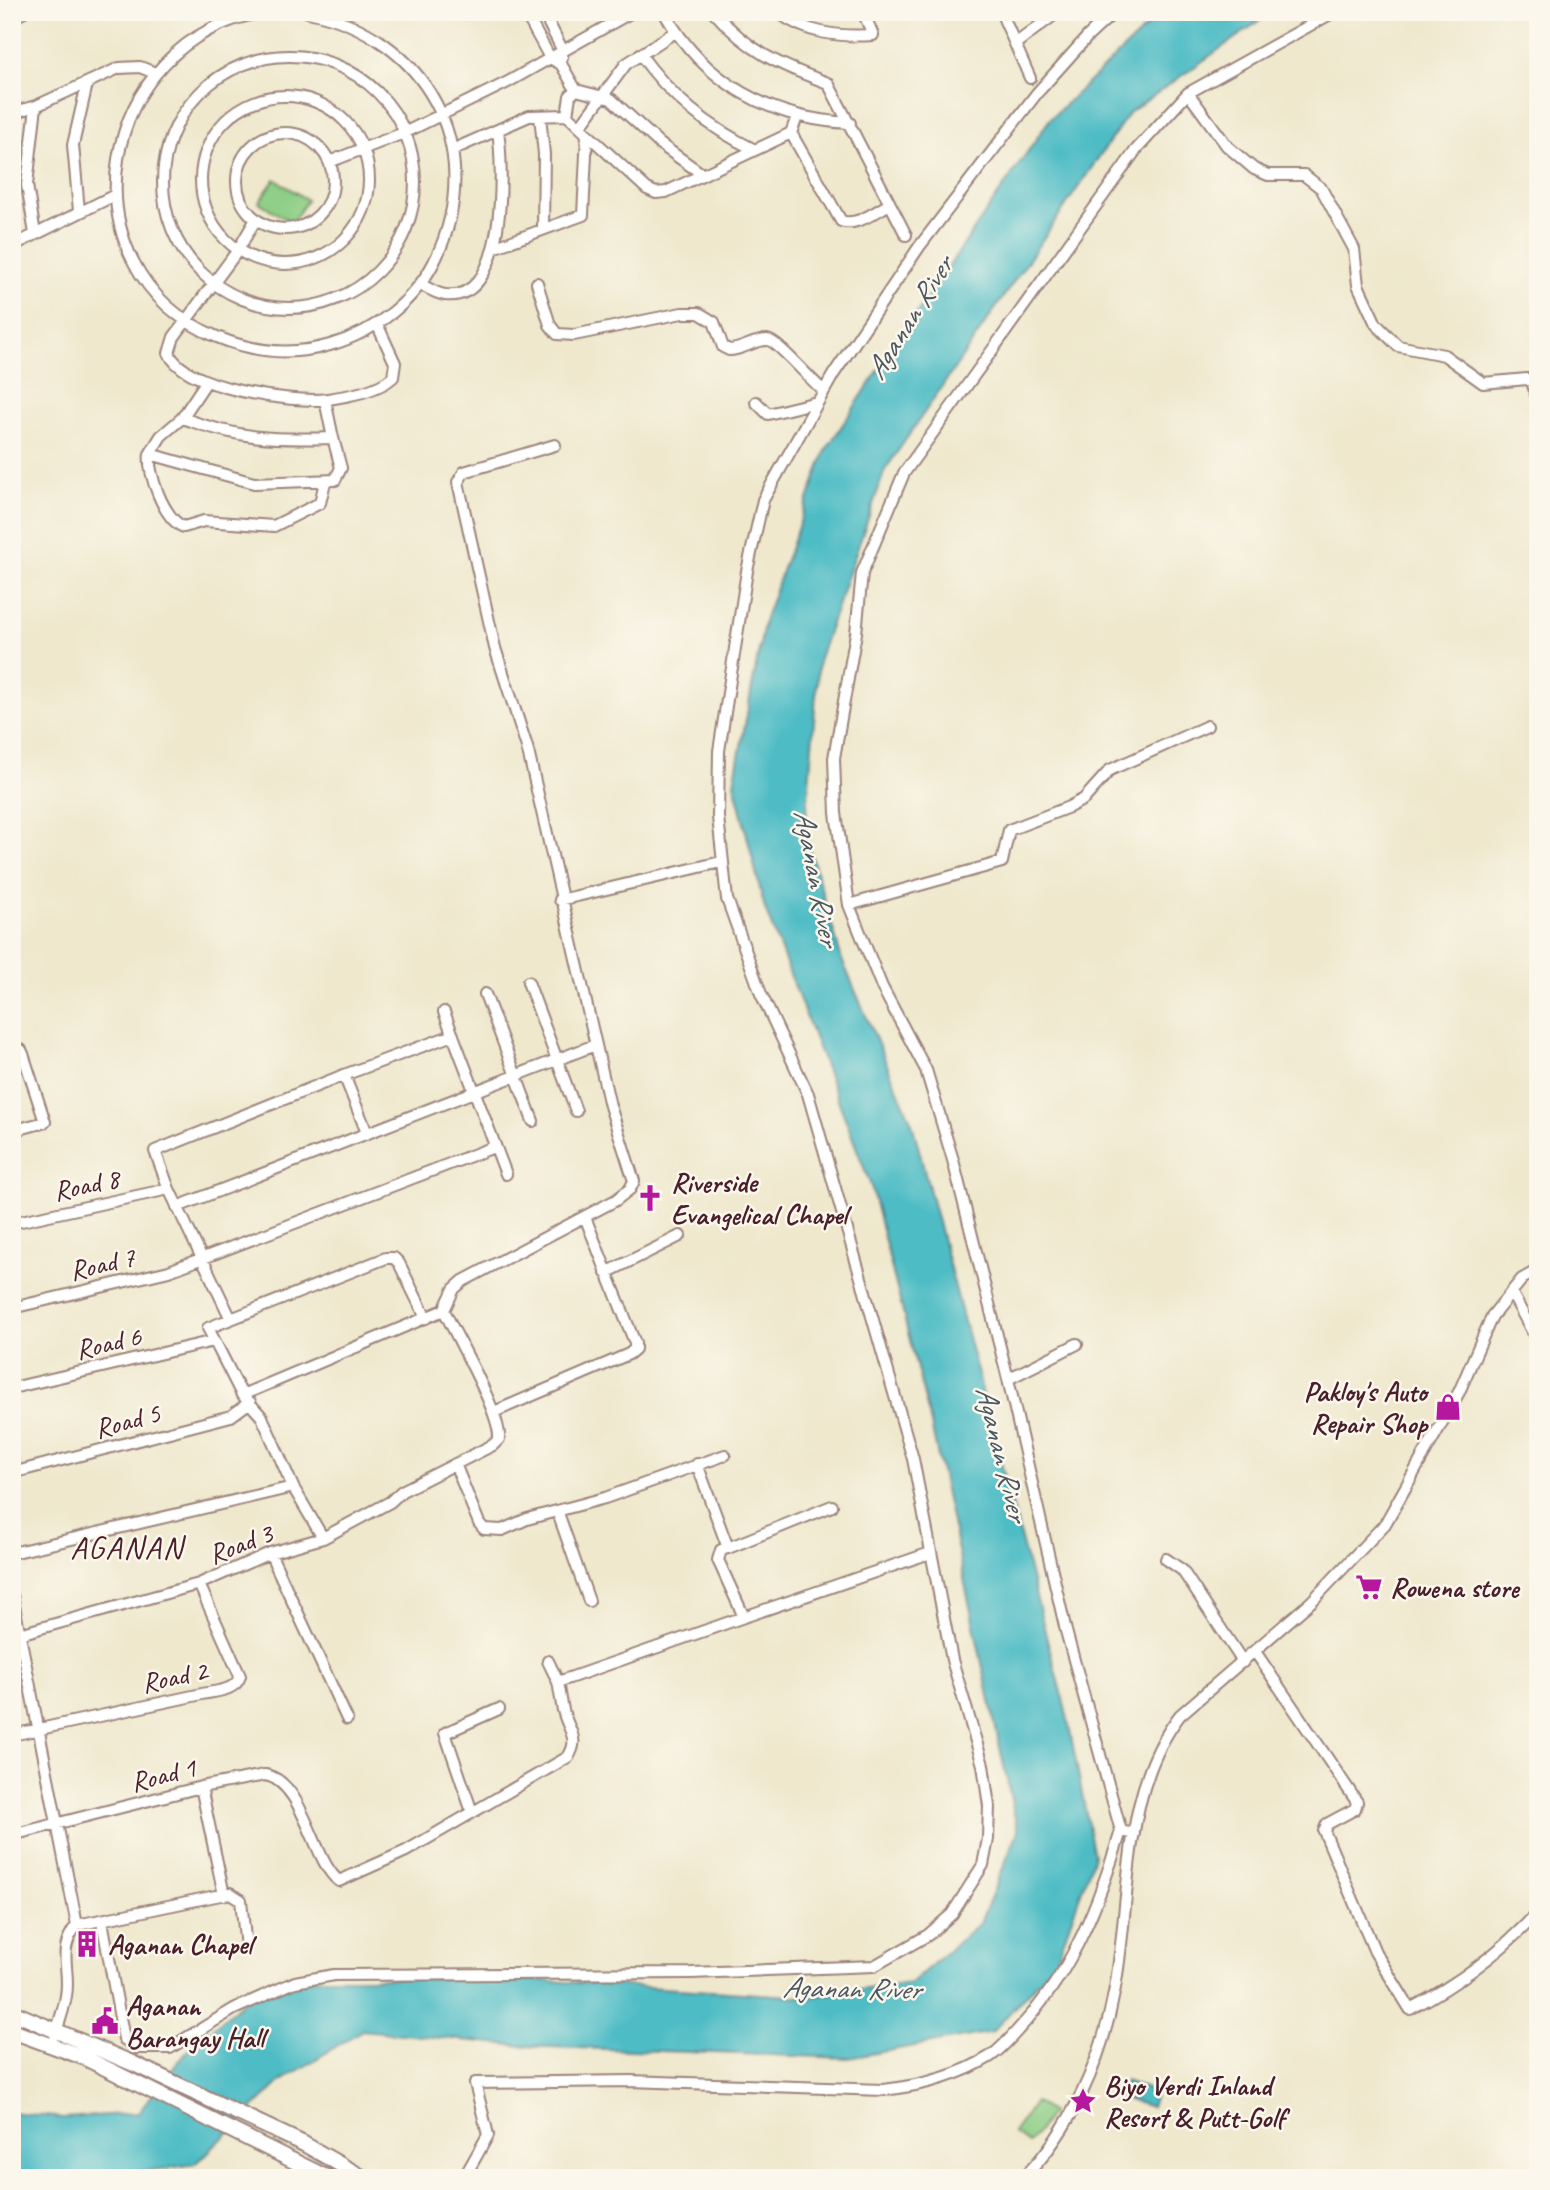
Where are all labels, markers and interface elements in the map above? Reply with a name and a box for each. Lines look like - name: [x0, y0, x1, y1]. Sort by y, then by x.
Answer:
- water label: Aganan River: [857, 246, 964, 386]
- water label: Aganan River: [785, 806, 850, 952]
- street label: Road 8: [50, 1160, 124, 1208]
- place label: Riverside Evangelical Chapel: [671, 1165, 852, 1232]
- church icon: Riverside Evangelical Chapel: [635, 1183, 665, 1213]
- street label: Road 7: [66, 1239, 140, 1288]
- street label: Road 6: [72, 1318, 146, 1367]
- place label: Pakloy's Auto Repair Shop: [1304, 1374, 1430, 1441]
- water label: Aganan River: [967, 1382, 1038, 1528]
- shop icon: Pakloy's Auto Repair Shop: [1433, 1392, 1463, 1422]
- street label: Road 5: [91, 1395, 165, 1446]
- street label: Road 3: [203, 1514, 280, 1572]
- district label: AGANAN: [70, 1527, 187, 1568]
- place label: Rowena store: [1390, 1570, 1521, 1605]
- supermarket icon: Rowena store: [1354, 1572, 1384, 1602]
- street label: Road 2: [138, 1652, 212, 1700]
- street label: Road 1: [127, 1749, 201, 1799]
- place label: Aganan Chapel: [108, 1927, 257, 1962]
- building icon: Aganan Chapel: [72, 1929, 102, 1959]
- water label: Aganan River: [782, 1968, 924, 2008]
- place label: Aganan Barangay Hall: [126, 1988, 269, 2055]
- public building icon: Aganan Barangay Hall: [90, 2006, 120, 2036]
- place label: Biyo Verdi Inland Resort & Putt-Golf: [1104, 2068, 1291, 2135]
- place icon: Biyo Verdi Inland Resort & Putt-Golf: [1068, 2086, 1098, 2116]

